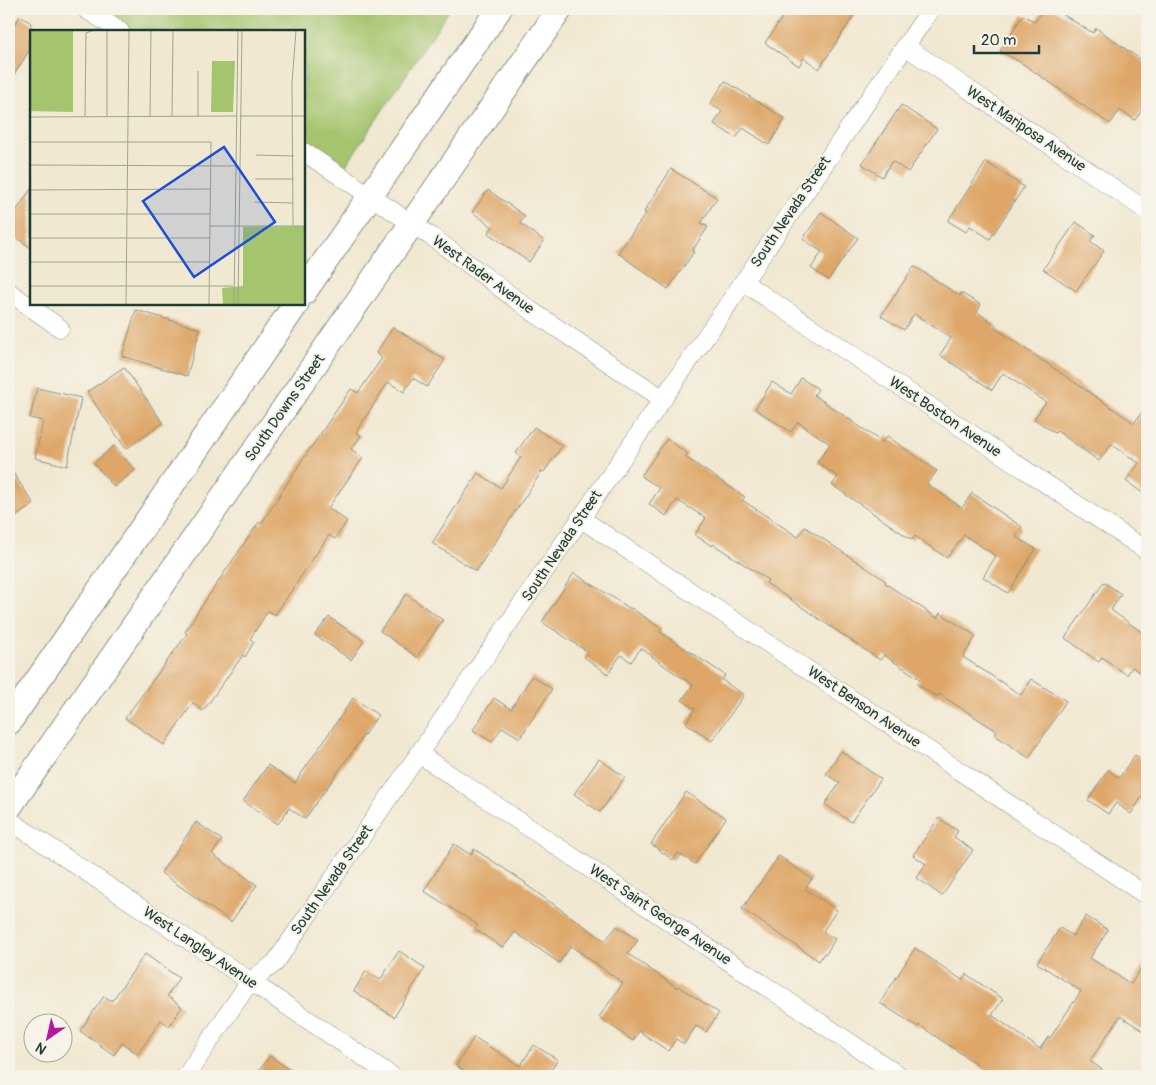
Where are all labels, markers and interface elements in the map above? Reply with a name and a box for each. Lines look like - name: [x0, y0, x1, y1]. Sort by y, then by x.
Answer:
- scale bar: [974, 22, 1038, 54]
- inset map: [30, 30, 305, 305]
- text: 20 m: [981, 31, 1016, 50]
- street label: West Mariposa Avenue: [963, 82, 1090, 176]
- street label: South Nevada Street: [747, 152, 836, 271]
- street label: West Rader Avenue: [428, 232, 538, 319]
- street label: South Downs Street: [241, 350, 330, 465]
- street label: West Boston Avenue: [885, 372, 1005, 462]
- street label: South Nevada Street: [518, 486, 607, 605]
- street label: West Benson Avenue: [804, 662, 925, 752]
- street label: South Nevada Street: [287, 820, 378, 939]
- street label: West Saint George Avenue: [585, 860, 735, 970]
- street label: West Langley Avenue: [139, 903, 261, 994]
- north arrow: [22, 1012, 72, 1062]
- text: N: [32, 1039, 50, 1058]

